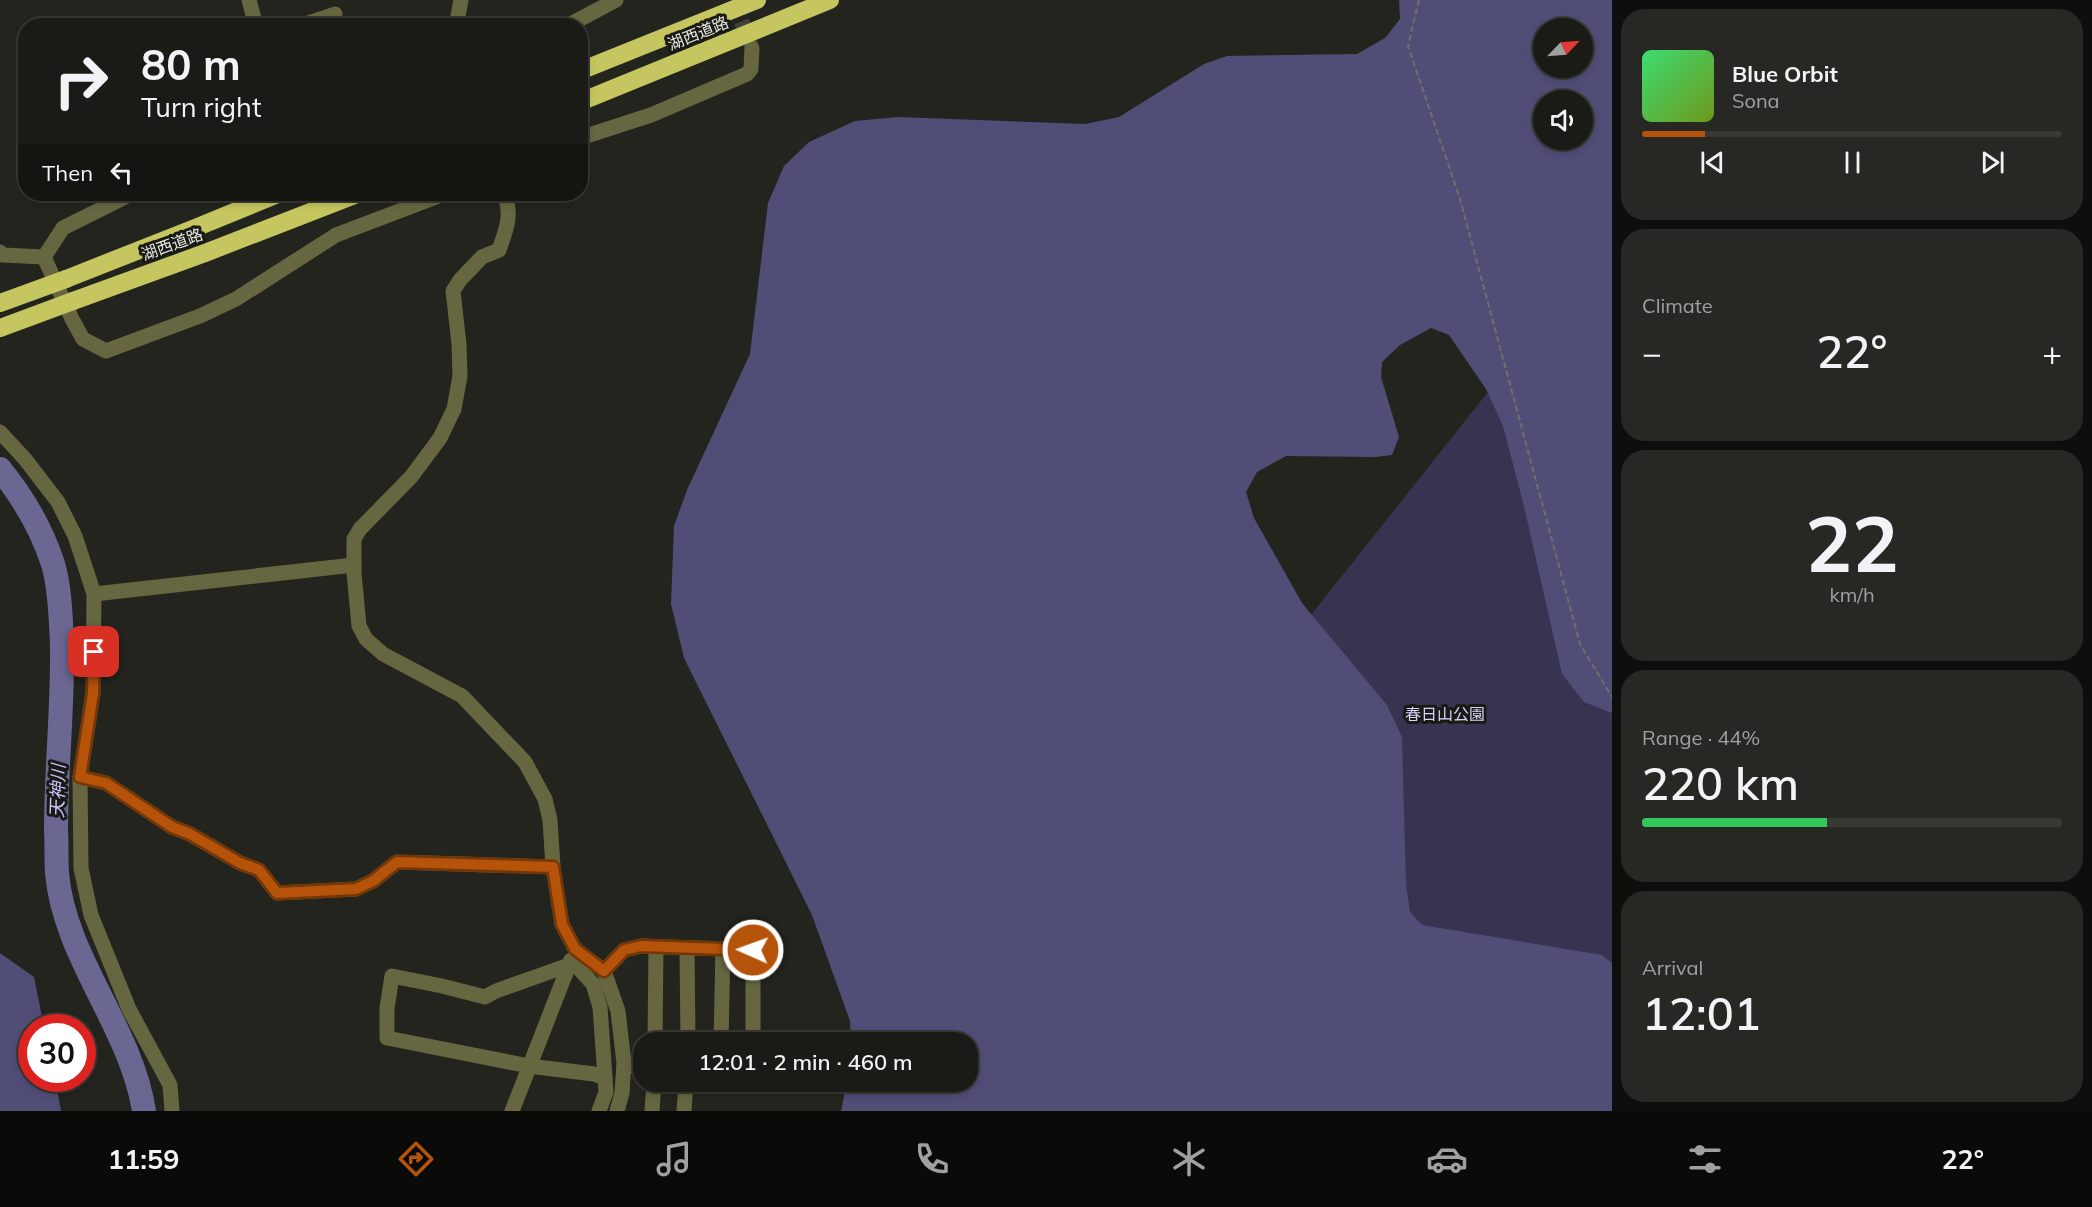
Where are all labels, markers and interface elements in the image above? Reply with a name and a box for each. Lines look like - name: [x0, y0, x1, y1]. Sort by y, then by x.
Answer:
- street label: 湖西道路: [665, 12, 731, 54]
- north arrow: [1533, 18, 1593, 78]
- map controls: [1533, 18, 1593, 150]
- text: 80 m: [141, 38, 241, 91]
- icon: right: [42, 42, 120, 120]
- text: Blue Orbit: [1732, 60, 1838, 88]
- text: Sona: [1732, 88, 1780, 113]
- text: Turn right: [141, 90, 261, 124]
- button: sound: [1533, 90, 1593, 150]
- icon: previous: [1696, 146, 1729, 179]
- icon: pause: [1836, 146, 1869, 179]
- icon: next: [1976, 146, 2009, 179]
- icon: left: [105, 156, 138, 189]
- text: Then: [42, 159, 93, 187]
- street label: 湖西道路: [139, 224, 205, 264]
- text: Climate: [1642, 293, 1713, 318]
- text: 22°: [1817, 323, 1887, 379]
- text: −: [1642, 332, 1662, 373]
- text: +: [2042, 332, 2062, 373]
- text: 22: [1805, 494, 1899, 592]
- text: km/h: [1829, 582, 1875, 607]
- pin: [68, 626, 119, 677]
- icon: arrive: [77, 635, 110, 668]
- park label: 春日山公園: [1405, 704, 1485, 724]
- text: Range · 44%: [1642, 725, 1760, 750]
- text: 220 km: [1642, 755, 1799, 811]
- water label: 天神川: [45, 762, 70, 818]
- position arrow: [721, 918, 785, 982]
- text: Arrival: [1642, 955, 1703, 980]
- text: 12:01: [1642, 985, 1761, 1041]
- speed limit sign: 30: [18, 1014, 96, 1092]
- text: 12:01 · 2 min · 460 m: [698, 1048, 913, 1076]
- icon: directions: [395, 1138, 437, 1180]
- icon: music: [653, 1138, 695, 1180]
- icon: phone: [911, 1138, 953, 1180]
- icon: climate: [1168, 1138, 1210, 1180]
- icon: car: [1426, 1138, 1468, 1180]
- icon: filters: [1684, 1138, 1726, 1180]
- text: 11:59: [108, 1142, 179, 1176]
- text: 22°: [1941, 1142, 1984, 1176]

